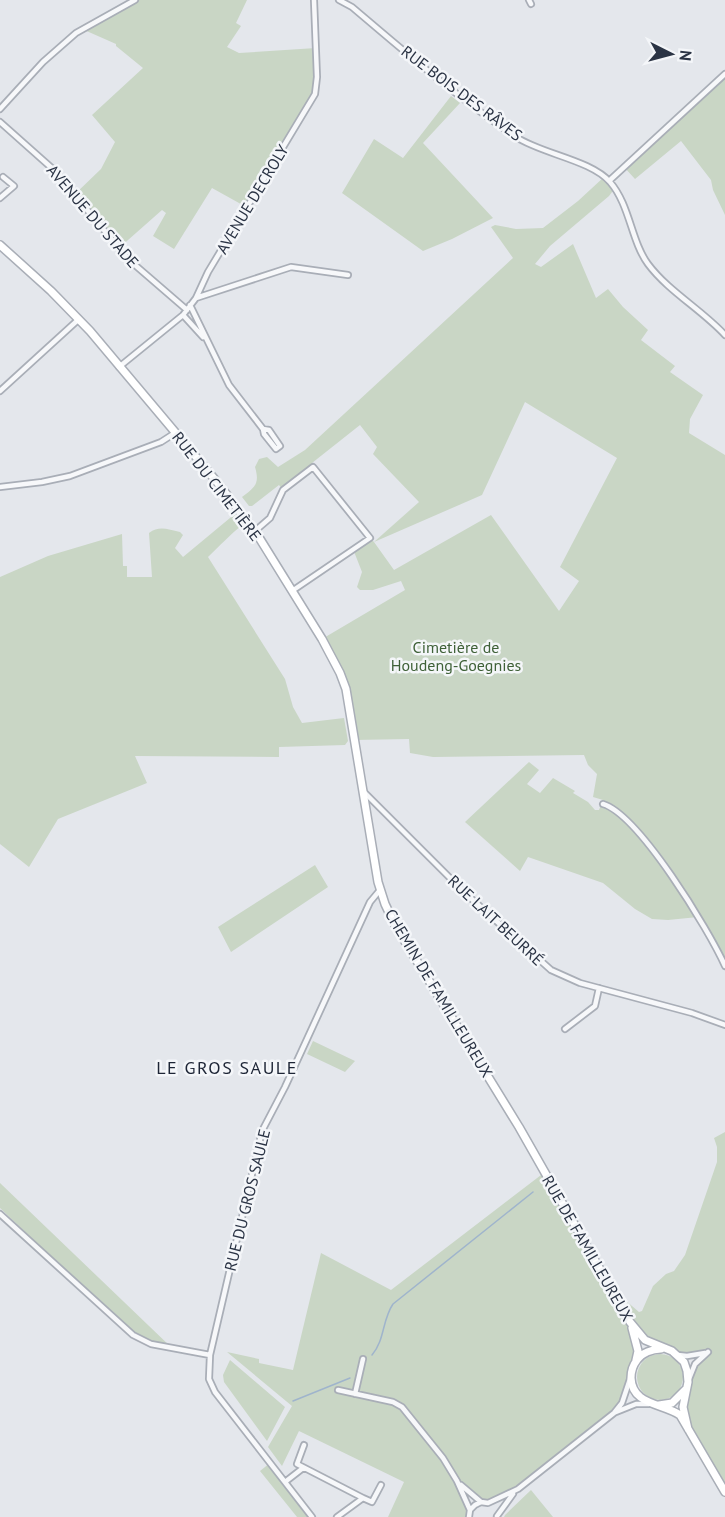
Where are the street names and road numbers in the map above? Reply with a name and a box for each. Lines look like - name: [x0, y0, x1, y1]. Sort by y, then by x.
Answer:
- street label: RUE BOIS DES RÂVES: [398, 41, 526, 145]
- street label: AVENUE DECROLY: [212, 141, 292, 257]
- street label: AVENUE DU STADE: [43, 160, 143, 272]
- street label: RUE DU CIMETIÈRE: [168, 427, 266, 545]
- street label: RUE LAIT BEURRÉ: [444, 871, 548, 969]
- street label: CHEMIN DE FAMILLEUREUX: [381, 905, 497, 1081]
- street label: RUE DU GROS SAULE: [220, 1127, 274, 1273]
- street label: RUE DE FAMILLEUREUX: [538, 1172, 638, 1325]

